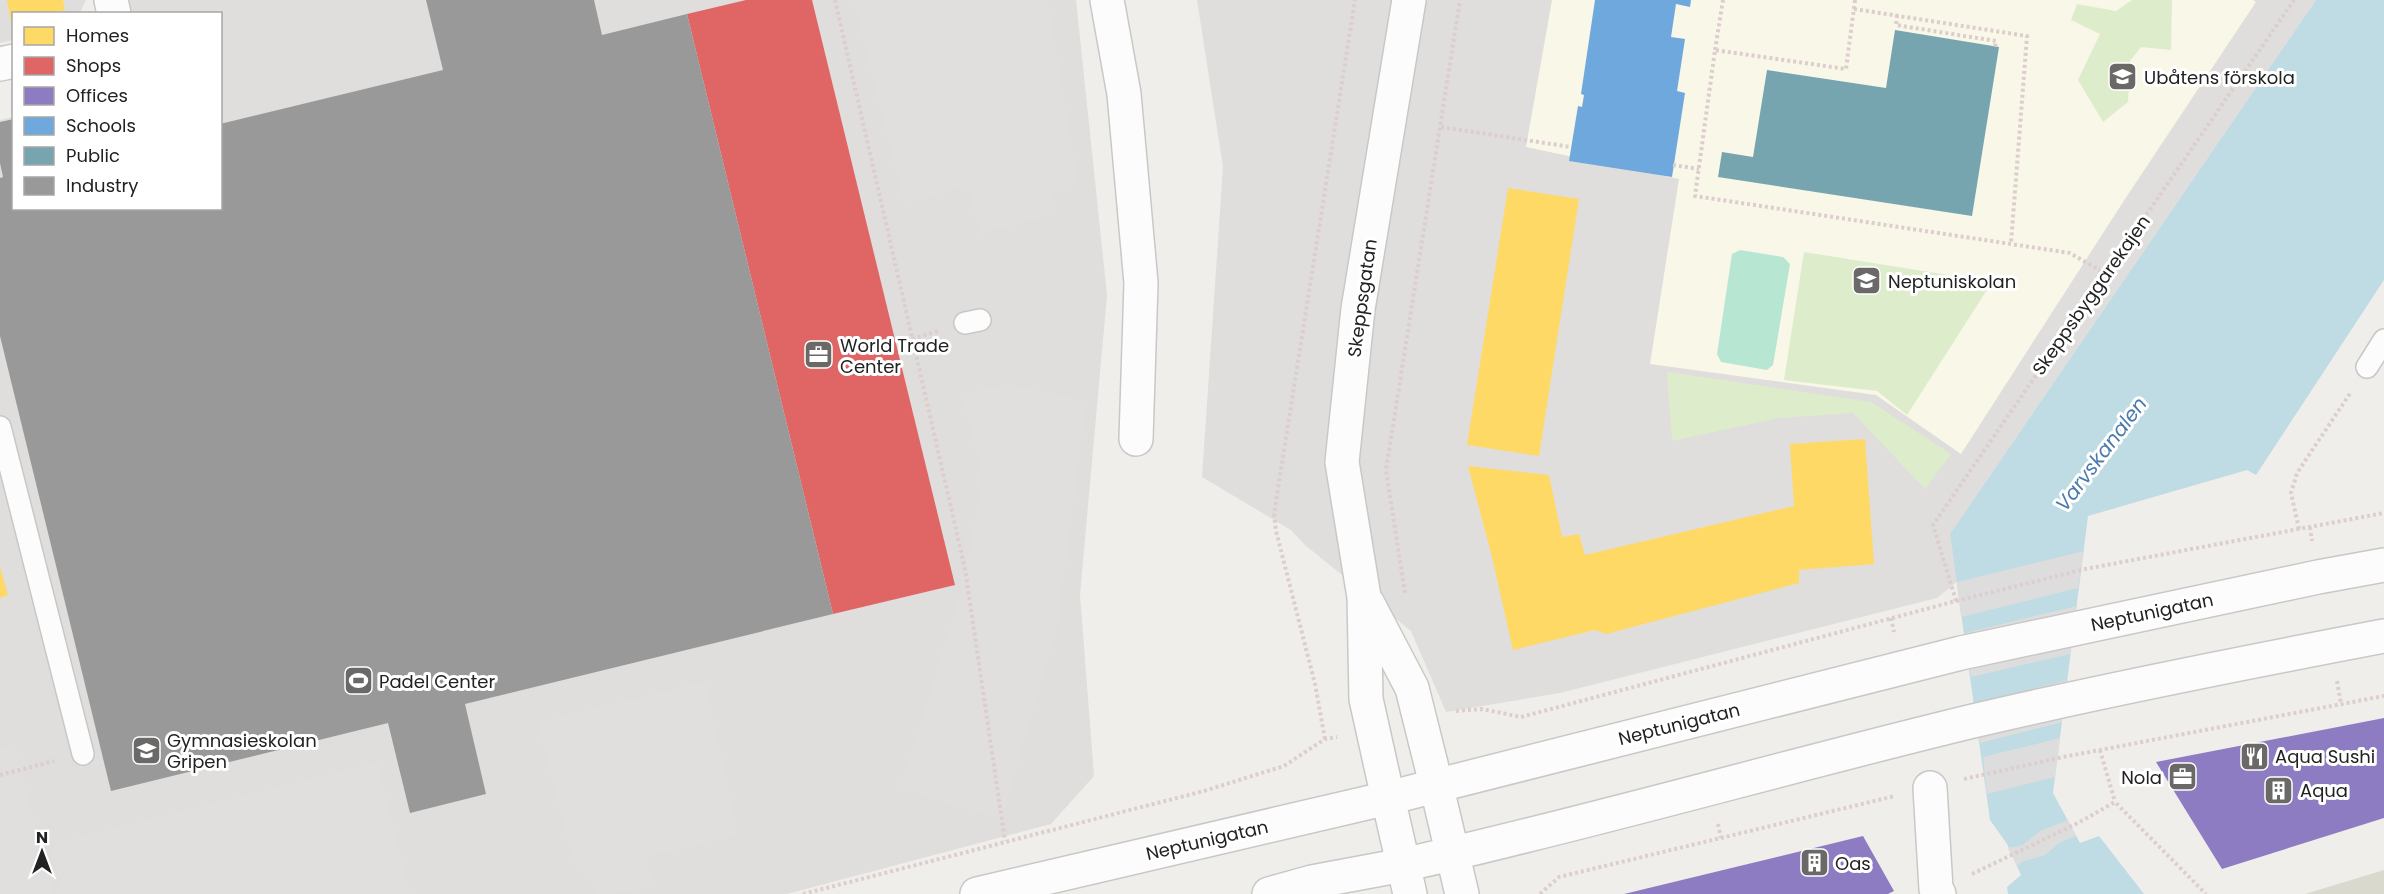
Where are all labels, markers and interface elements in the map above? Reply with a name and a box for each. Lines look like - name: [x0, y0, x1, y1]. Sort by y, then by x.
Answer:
- legend: [12, 12, 222, 210]
- text: Homes: [66, 23, 129, 48]
- text: Shops: [66, 53, 121, 78]
- school or university icon: Ubåtens förskola: [2107, 61, 2139, 93]
- place label: Ubåtens förskola: [2144, 65, 2295, 90]
- text: Offices: [66, 83, 128, 108]
- text: Schools: [66, 113, 136, 138]
- text: Public: [66, 143, 120, 168]
- text: Industry: [66, 173, 138, 198]
- street label: Skeppsbyggarekajen: [2026, 210, 2156, 380]
- street label: Skeppsgatan: [1341, 237, 1383, 359]
- school or university icon: Neptuniskolan: [1851, 265, 1883, 297]
- place label: Neptuniskolan: [1888, 269, 2016, 294]
- place label: World Trade Center: [840, 333, 949, 379]
- office icon: World Trade Center: [803, 339, 835, 371]
- water label: Varvskanalen: [2049, 391, 2153, 517]
- street label: Neptunigatan: [2088, 587, 2216, 637]
- sports icon: Padel Center: [342, 665, 374, 697]
- place label: Padel Center: [379, 669, 495, 694]
- street label: Neptunigatan: [1616, 697, 1742, 751]
- place label: Gymnasieskolan Gripen: [167, 728, 317, 774]
- school or university icon: Gymnasieskolan Gripen: [130, 734, 162, 766]
- restaurant icon: Aqua Sushi: [2238, 740, 2270, 772]
- place label: Aqua Sushi: [2275, 744, 2375, 769]
- office icon: Nola: [2167, 761, 2199, 793]
- place label: Nola: [2121, 765, 2162, 790]
- building icon: Aqua: [2263, 774, 2295, 806]
- place label: Aqua: [2300, 778, 2348, 803]
- street label: Neptunigatan: [1143, 814, 1271, 866]
- north arrow: [12, 822, 72, 882]
- text: N: [36, 826, 48, 849]
- building icon: Oas: [1798, 847, 1830, 879]
- place label: Oas: [1835, 851, 1871, 876]

